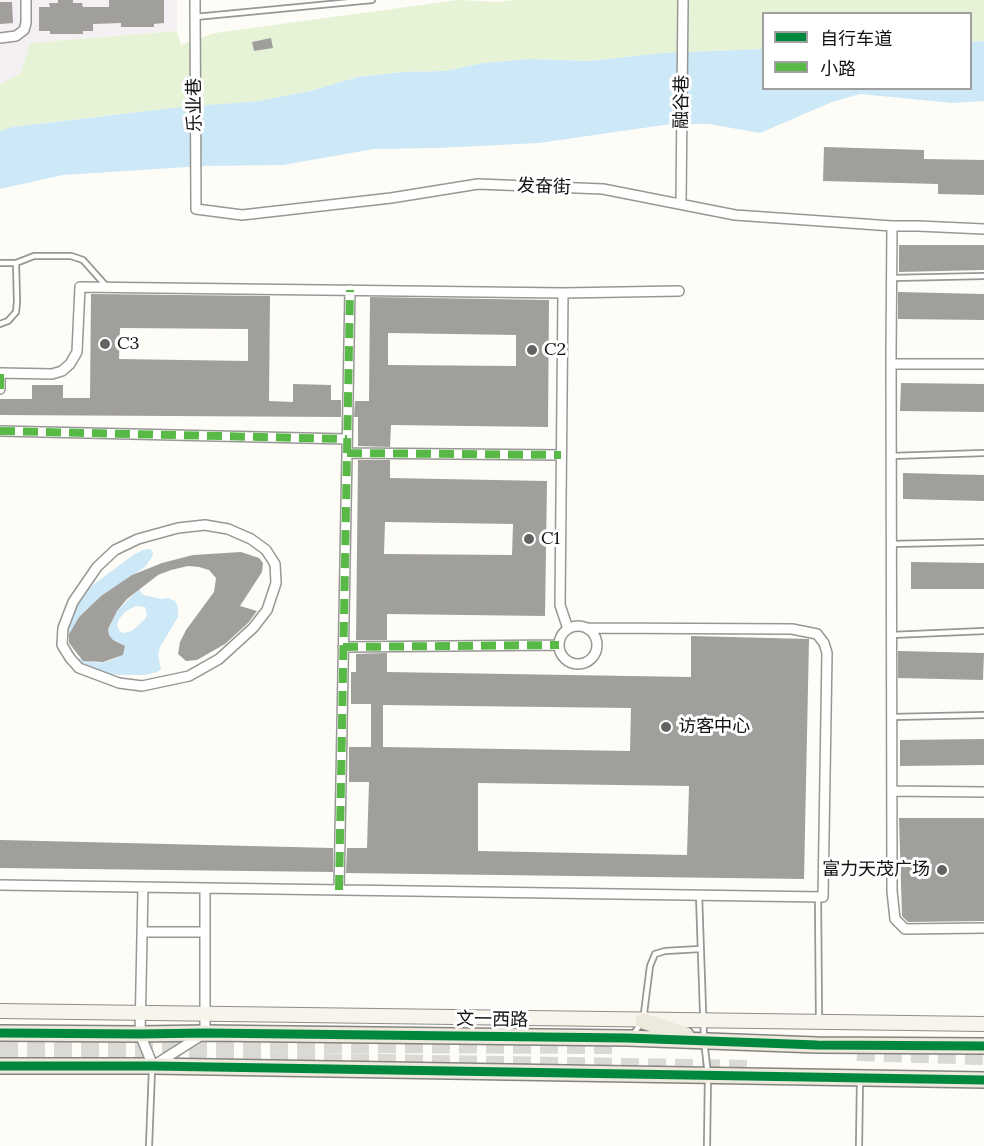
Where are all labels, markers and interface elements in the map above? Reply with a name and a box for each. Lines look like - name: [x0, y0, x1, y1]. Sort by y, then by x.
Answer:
- legend: [762, 12, 972, 90]
- text: 自行车道: [820, 27, 892, 50]
- text: 小路: [820, 57, 856, 80]
- street label: 融谷巷: [671, 75, 693, 129]
- street label: 乐业巷: [184, 78, 206, 132]
- street label: 发奋街: [517, 175, 571, 199]
- place label: C3: [117, 333, 140, 355]
- marker: C3: [98, 337, 112, 351]
- place label: C2: [544, 339, 566, 361]
- marker: C2: [525, 343, 539, 357]
- place label: C1: [541, 528, 560, 550]
- marker: C1: [522, 532, 536, 546]
- place label: 访客中心: [678, 716, 750, 738]
- marker: 访客中心: [659, 720, 673, 734]
- place label: 富力天茂广场: [822, 859, 930, 881]
- marker: 富力天茂广场: [935, 863, 949, 877]
- street label: 文一西路: [456, 1009, 528, 1031]

